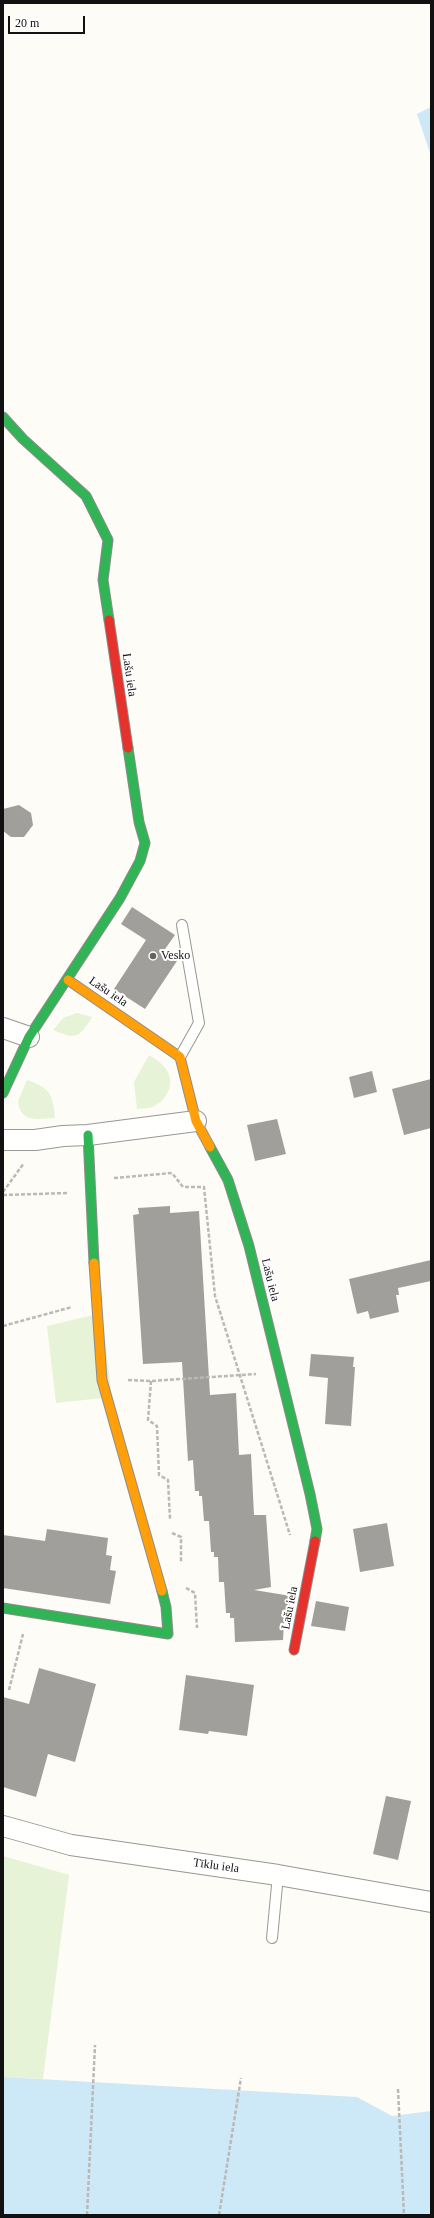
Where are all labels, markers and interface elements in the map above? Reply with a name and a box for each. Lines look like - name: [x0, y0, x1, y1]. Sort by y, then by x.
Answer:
- scale bar: [10, 8, 87, 34]
- text: 20 m: [15, 16, 39, 30]
- street label: Lašu iela: [119, 652, 139, 698]
- place label: Vesko: [161, 949, 190, 963]
- marker: Vesko: [148, 951, 158, 961]
- street label: Lašu iela: [86, 974, 130, 1010]
- street label: Lašu iela: [258, 1257, 282, 1303]
- street label: Lašu iela: [279, 1585, 301, 1631]
- street label: Tīklu iela: [192, 1856, 240, 1876]

